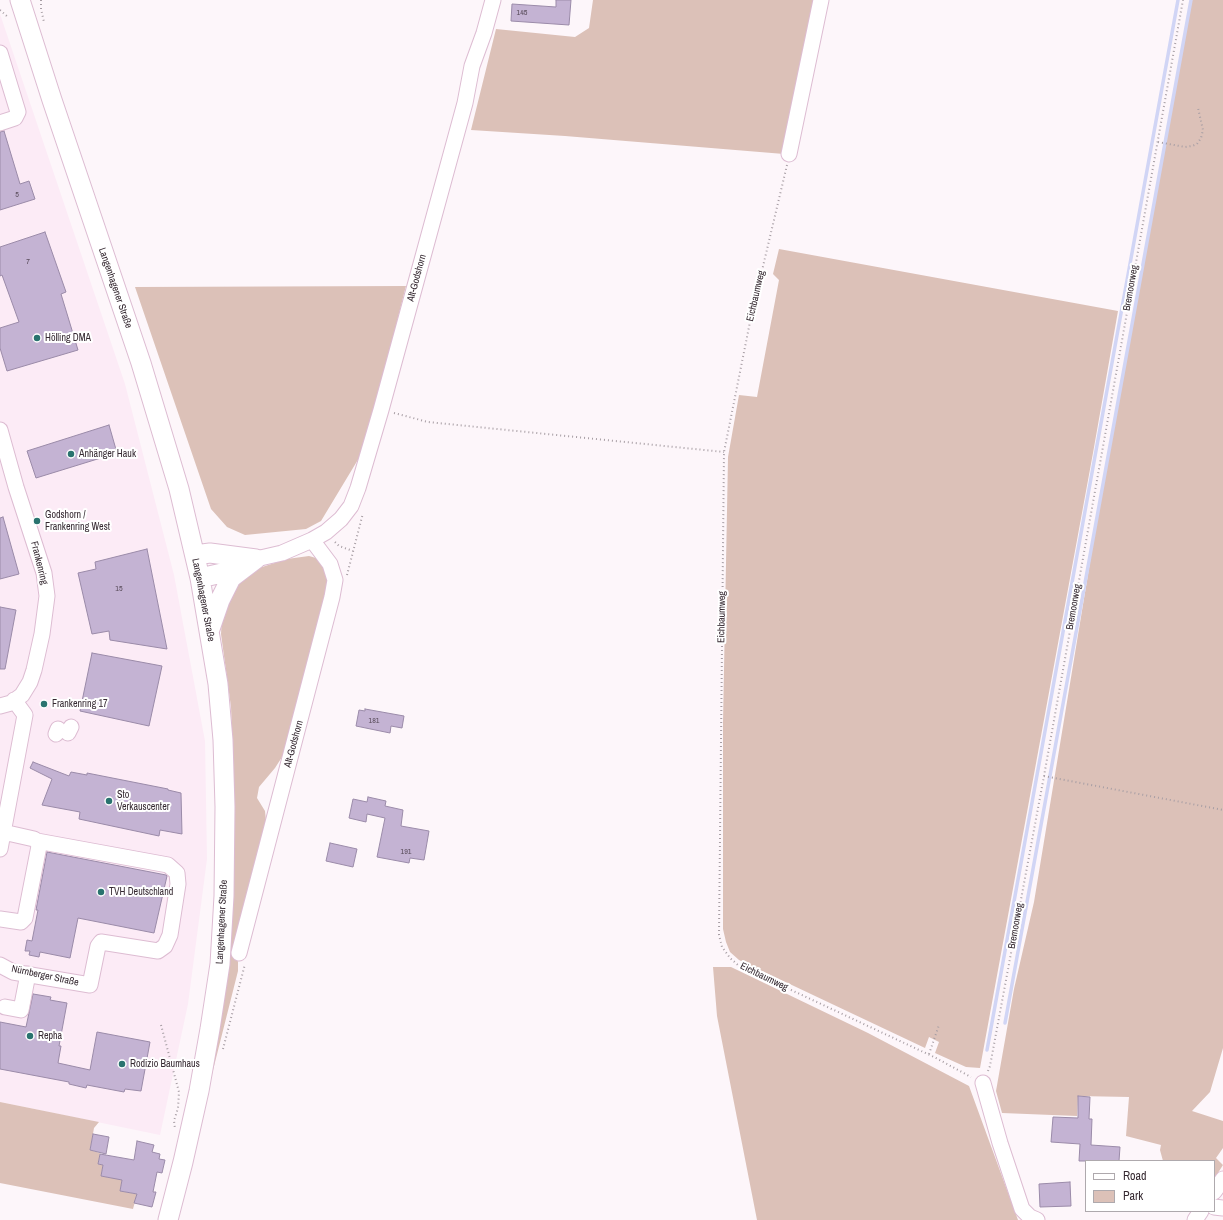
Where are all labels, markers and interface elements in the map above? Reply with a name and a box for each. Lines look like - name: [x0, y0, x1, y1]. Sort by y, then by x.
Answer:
- house number: 145: [517, 8, 527, 18]
- house number: 5: [15, 190, 19, 200]
- street label: Langenhagener Straße: [96, 246, 134, 330]
- street label: Alt-Godshorn: [405, 253, 429, 303]
- house number: 7: [26, 257, 30, 267]
- street label: Bremoorweg: [1121, 264, 1141, 312]
- street label: Eichbaumweg: [744, 269, 768, 323]
- place label: Hölling DMA: [45, 332, 91, 344]
- marker: Hölling DMA: [32, 333, 42, 343]
- place label: Anhänger Hauk: [79, 448, 136, 460]
- marker: Anhänger Hauk: [66, 449, 76, 459]
- place label: Godshorn / Frankenring West: [45, 509, 110, 532]
- marker: Godshorn / Frankenring West: [32, 516, 42, 526]
- street label: Frankenring: [28, 540, 50, 586]
- street label: Langenhagener Straße: [189, 557, 217, 643]
- street label: Bremoorweg: [1064, 583, 1084, 631]
- house number: 15: [115, 584, 123, 594]
- street label: Eichbaumweg: [716, 591, 728, 643]
- place label: Frankenring 17: [52, 698, 108, 710]
- marker: Frankenring 17: [39, 699, 49, 709]
- house number: 181: [369, 716, 379, 726]
- street label: Alt-Godshorn: [282, 719, 306, 769]
- place label: Sto Verkauscenter: [117, 789, 169, 812]
- marker: Sto Verkauscenter: [104, 796, 114, 806]
- house number: 191: [401, 847, 411, 857]
- street label: Langenhagener Straße: [214, 880, 230, 964]
- place label: TVH Deutschland: [109, 886, 173, 898]
- marker: TVH Deutschland: [96, 887, 106, 897]
- street label: Bremoorweg: [1006, 902, 1026, 950]
- street label: Eichbaumweg: [738, 960, 790, 994]
- street label: Nürnberger Straße: [10, 963, 80, 989]
- place label: Repha: [38, 1030, 62, 1042]
- marker: Repha: [25, 1031, 35, 1041]
- place label: Rodizio Baumhaus: [130, 1058, 200, 1070]
- marker: Rodizio Baumhaus: [117, 1059, 127, 1069]
- legend: [1085, 1160, 1215, 1212]
- text: Road: [1123, 1168, 1147, 1184]
- text: Park: [1123, 1188, 1143, 1204]

